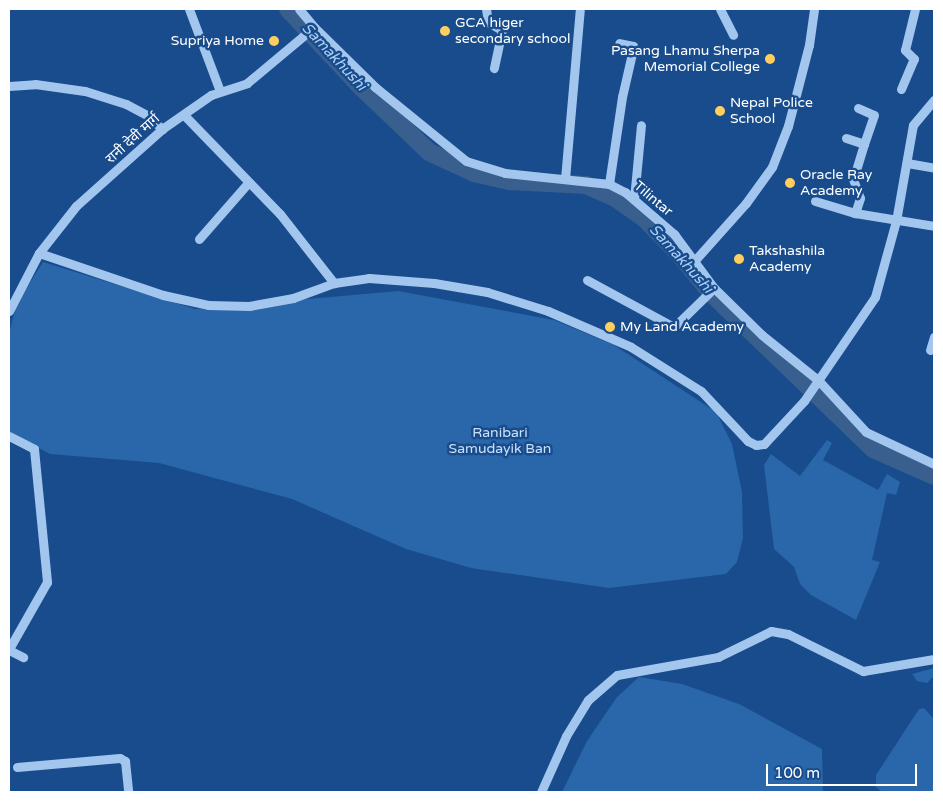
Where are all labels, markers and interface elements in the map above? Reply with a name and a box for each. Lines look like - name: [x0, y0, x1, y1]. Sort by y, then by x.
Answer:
- place label: GCA higer secondary school: [455, 15, 571, 48]
- water label: Samakhushi: [298, 19, 370, 95]
- marker: GCA higer secondary school: [439, 25, 451, 37]
- place label: Supriya Home: [171, 33, 264, 49]
- marker: Supriya Home: [268, 35, 280, 47]
- place label: Pasang Lhamu Sherpa Memorial College: [611, 43, 760, 75]
- marker: Pasang Lhamu Sherpa Memorial College: [764, 53, 776, 65]
- place label: Nepal Police School: [730, 95, 813, 128]
- marker: Nepal Police School: [714, 105, 726, 117]
- street label: रानी देवी मार्ग: [103, 110, 163, 168]
- place label: Oracle Ray Academy: [800, 167, 872, 200]
- marker: Oracle Ray Academy: [784, 177, 796, 189]
- street label: Tilintar: [630, 178, 676, 220]
- water label: Samakhushi: [645, 221, 717, 297]
- place label: Takshashila Academy: [749, 243, 825, 276]
- marker: Takshashila Academy: [733, 253, 745, 265]
- place label: My Land Academy: [620, 319, 744, 335]
- marker: My Land Academy: [604, 321, 616, 333]
- park label: Ranibari Samudayik Ban: [449, 425, 551, 458]
- scale bar: [768, 754, 919, 786]
- text: 100 m: [774, 764, 820, 782]

